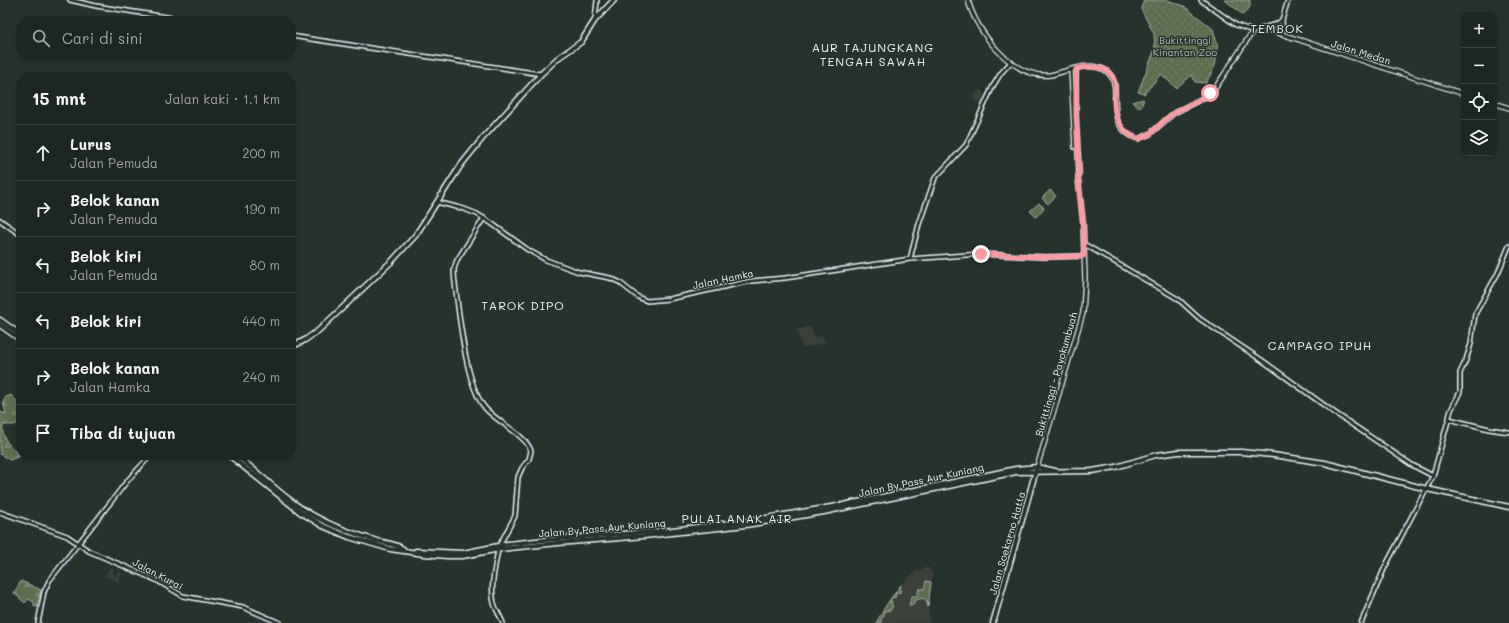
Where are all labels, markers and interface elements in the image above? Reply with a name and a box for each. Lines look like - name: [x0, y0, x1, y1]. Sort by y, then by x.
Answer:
- map controls: [1461, 12, 1497, 156]
- button: +: [1461, 12, 1497, 48]
- search box: [16, 16, 296, 60]
- district label: TEMBOK: [1250, 20, 1304, 36]
- icon: search: [30, 27, 52, 49]
- text: Cari di sini: [62, 28, 143, 48]
- park label: Bukittinggi Kinantan Zoo: [1153, 33, 1217, 59]
- street label: Jalan Medan: [1330, 36, 1392, 68]
- district label: AUR TAJUNGKANG TENGAH SAWAH: [812, 39, 934, 69]
- button: −: [1461, 48, 1497, 84]
- route start: [1201, 84, 1219, 102]
- button: locate: [1461, 84, 1497, 120]
- text: 15 mnt: [32, 87, 86, 109]
- text: Jalan kaki · 1.1 km: [165, 90, 280, 107]
- button: layers: [1461, 120, 1497, 156]
- text: Lurus: [70, 134, 111, 154]
- icon: ahead: [32, 142, 54, 164]
- text: 200 m: [242, 144, 280, 161]
- text: Jalan Pemuda: [70, 154, 158, 171]
- text: Belok kanan: [70, 190, 159, 210]
- icon: right: [32, 198, 54, 220]
- text: 190 m: [244, 200, 280, 217]
- text: Jalan Pemuda: [70, 210, 158, 227]
- route end: [972, 245, 990, 263]
- text: Belok kiri: [70, 246, 142, 266]
- icon: left: [32, 254, 54, 276]
- text: 80 m: [250, 256, 280, 273]
- text: Jalan Pemuda: [70, 266, 158, 283]
- street label: Jalan Hamka: [691, 266, 755, 292]
- district label: TAROK DIPO: [481, 297, 565, 313]
- icon: left: [32, 310, 54, 332]
- street label: Bukittinggi - Payokumbuah: [1032, 310, 1081, 438]
- text: Belok kiri: [70, 311, 142, 331]
- text: 440 m: [242, 312, 280, 329]
- district label: CAMPAGO IPUH: [1268, 337, 1372, 353]
- text: Belok kanan: [70, 358, 159, 378]
- icon: right: [32, 366, 54, 388]
- text: 240 m: [243, 368, 280, 385]
- text: Jalan Hamka: [70, 378, 151, 395]
- icon: arrive: [32, 422, 54, 444]
- text: Tiba di tujuan: [70, 423, 175, 443]
- street label: Jalan By Pass Aur Kuniang: [857, 460, 985, 500]
- street label: Jalan Soekarno Hatta: [986, 490, 1028, 596]
- district label: PULAI ANAK AIR: [682, 510, 792, 526]
- street label: Jalan By Pass Aur Kuniang: [538, 515, 666, 541]
- street label: Jalan Kurai: [130, 555, 186, 593]

